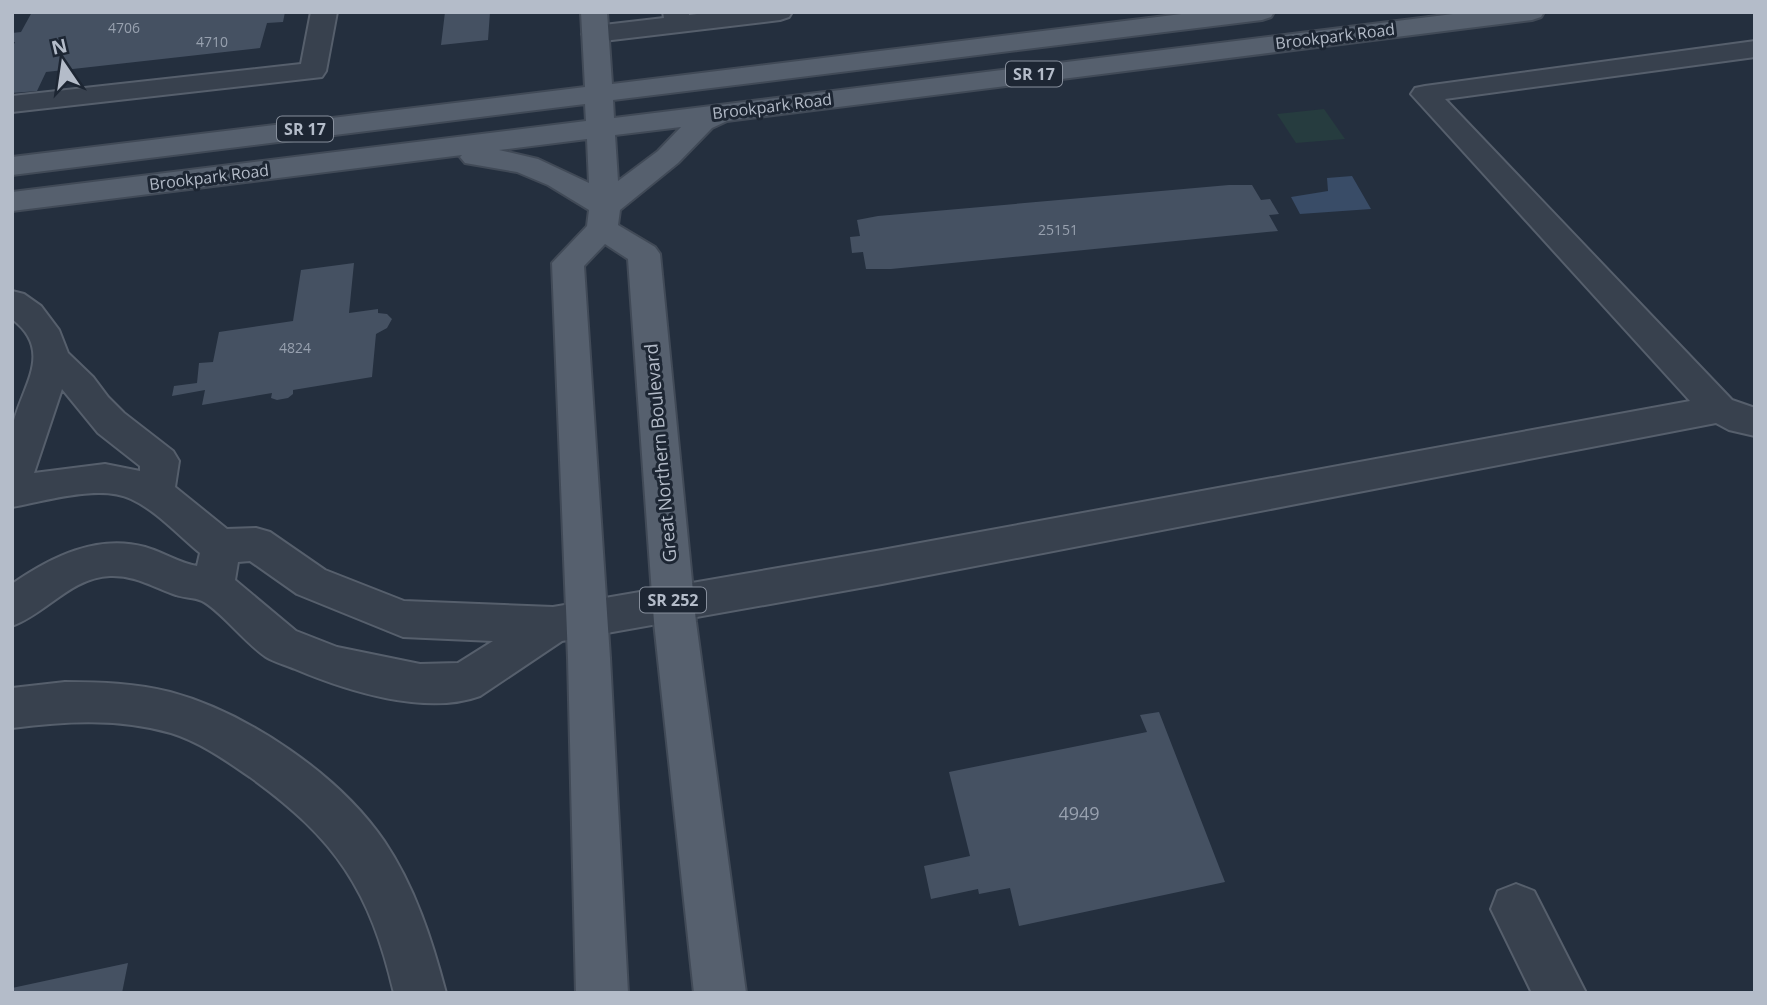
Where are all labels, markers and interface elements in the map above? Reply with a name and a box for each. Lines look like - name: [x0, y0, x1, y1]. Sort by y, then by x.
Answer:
- house number: 4706: [108, 18, 140, 37]
- street label: Brookpark Road: [1274, 18, 1396, 54]
- north arrow: [28, 28, 98, 98]
- text: N: [49, 32, 70, 61]
- house number: 4710: [196, 32, 228, 51]
- road number: SR 17: [1006, 61, 1062, 86]
- street label: Brookpark Road: [711, 88, 833, 124]
- road number: SR 17: [277, 116, 333, 141]
- street label: Brookpark Road: [148, 159, 270, 195]
- house number: 25151: [1038, 220, 1078, 239]
- house number: 4824: [279, 338, 311, 357]
- street label: Great Northern Boulevard: [638, 343, 682, 563]
- road number: SR 252: [640, 587, 706, 612]
- house number: 4949: [1058, 801, 1100, 825]

